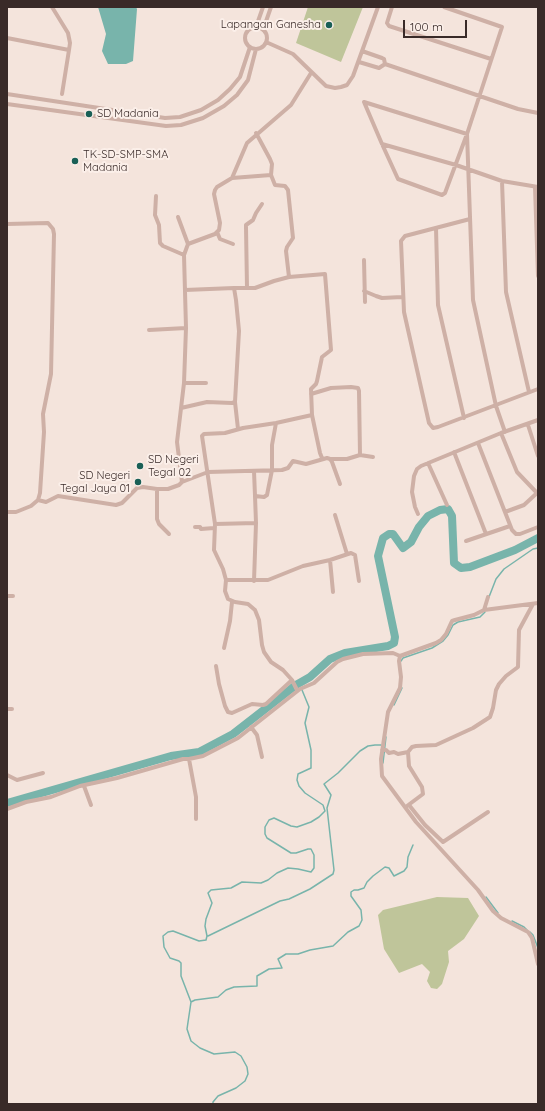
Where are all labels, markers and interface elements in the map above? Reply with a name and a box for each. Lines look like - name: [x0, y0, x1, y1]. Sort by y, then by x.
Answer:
- scale bar: [405, 12, 469, 38]
- place label: Lapangan Ganesha: [221, 18, 321, 32]
- text: 100 m: [410, 19, 443, 34]
- marker: Lapangan Ganesha: [324, 20, 334, 30]
- place label: SD Madania: [97, 107, 159, 121]
- marker: SD Madania: [84, 109, 94, 119]
- place label: TK-SD-SMP-SMA Madania: [83, 148, 168, 174]
- marker: TK-SD-SMP-SMA Madania: [70, 156, 80, 166]
- place label: SD Negeri Tegal 02: [148, 453, 199, 479]
- marker: SD Negeri Tegal 02: [135, 461, 145, 471]
- place label: SD Negeri Tegal Jaya 01: [60, 469, 130, 495]
- marker: SD Negeri Tegal Jaya 01: [133, 477, 143, 487]

